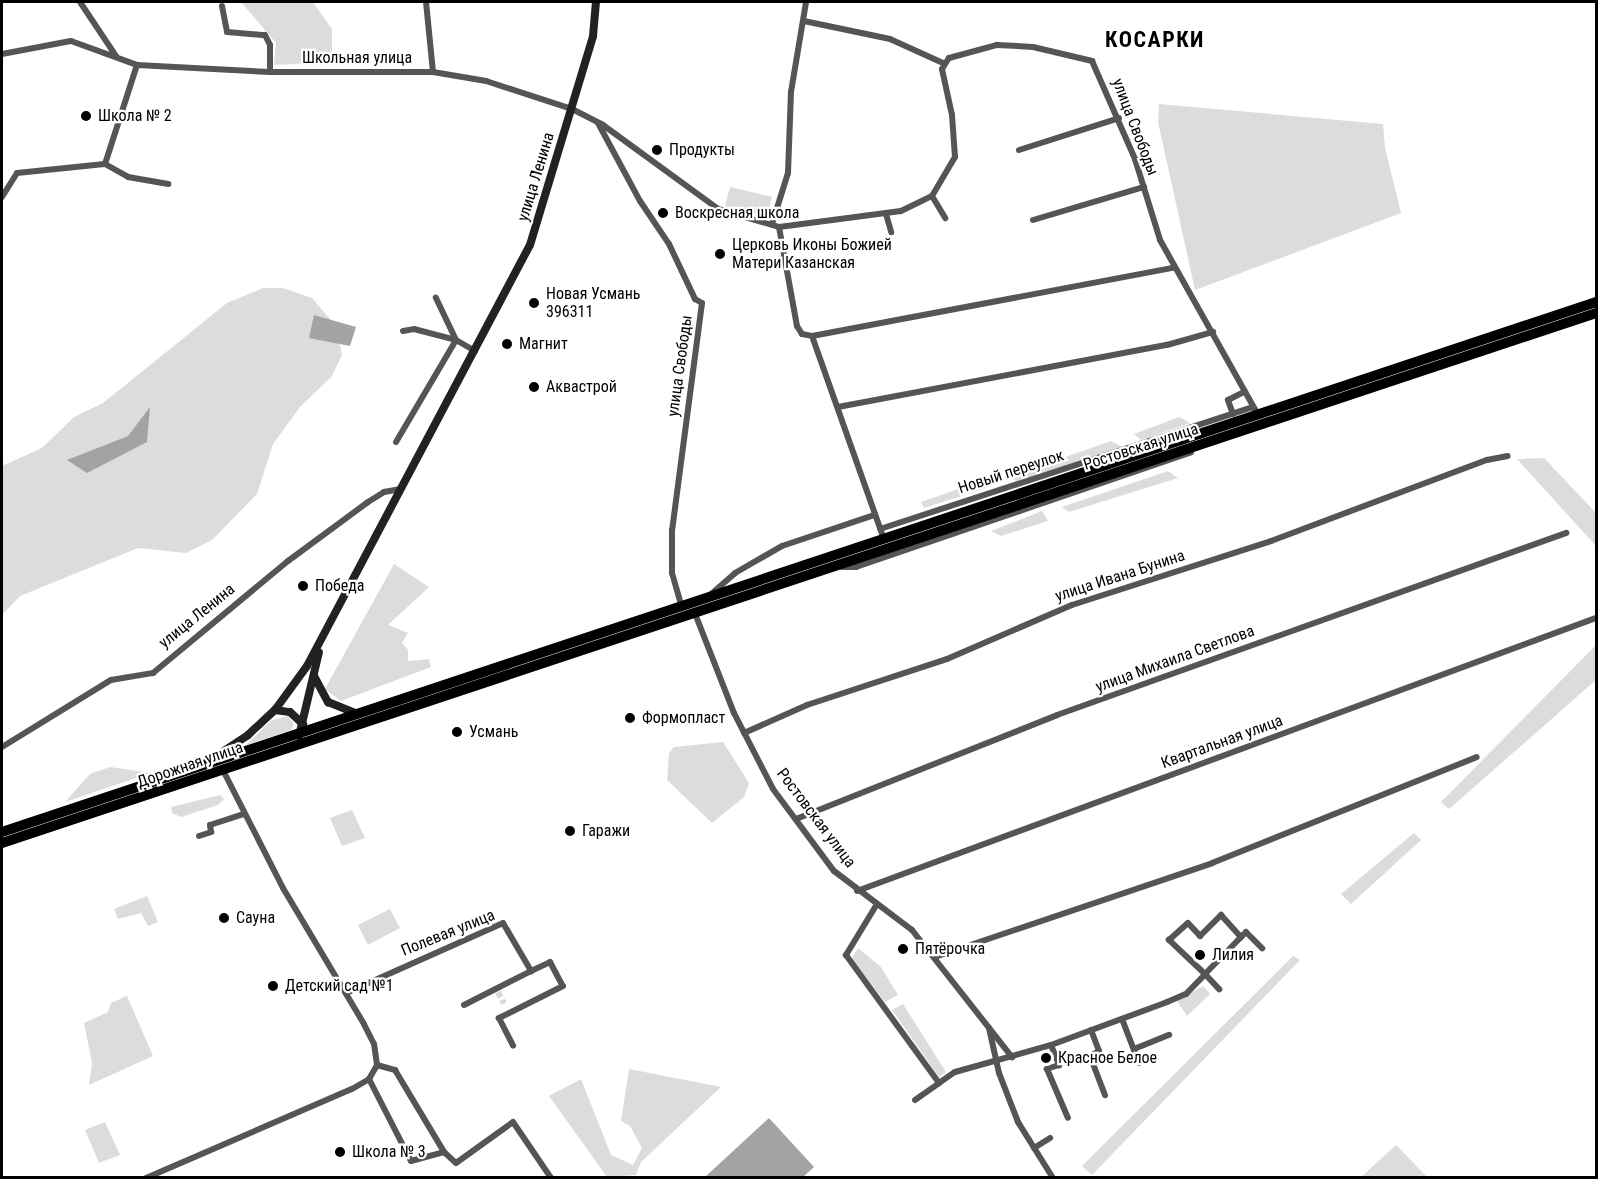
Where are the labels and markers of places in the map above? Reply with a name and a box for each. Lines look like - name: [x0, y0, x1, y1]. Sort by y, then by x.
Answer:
- place label: Школа № 2: [98, 106, 172, 126]
- marker: Школа № 2: [79, 109, 93, 123]
- place label: Продукты: [669, 140, 735, 160]
- marker: Продукты: [650, 143, 664, 157]
- place label: Воскресная школа: [675, 203, 799, 223]
- marker: Воскресная школа: [656, 206, 670, 220]
- place label: Церковь Иконы Божией Матери Казанская: [732, 235, 892, 273]
- marker: Церковь Иконы Божией Матери Казанская: [713, 247, 727, 261]
- place label: Новая Усмань 396311: [546, 284, 640, 322]
- marker: Новая Усмань 396311: [527, 296, 541, 310]
- place label: Магнит: [519, 334, 568, 354]
- marker: Магнит: [500, 337, 514, 351]
- place label: Аквастрой: [546, 377, 617, 397]
- marker: Аквастрой: [527, 380, 541, 394]
- place label: Победа: [315, 576, 364, 596]
- marker: Победа: [296, 579, 310, 593]
- place label: Формопласт: [642, 708, 725, 728]
- marker: Формопласт: [623, 711, 637, 725]
- place label: Усмань: [469, 722, 518, 742]
- marker: Усмань: [450, 725, 464, 739]
- place label: Гаражи: [582, 821, 630, 841]
- marker: Гаражи: [563, 824, 577, 838]
- place label: Сауна: [236, 908, 275, 928]
- marker: Сауна: [217, 911, 231, 925]
- place label: Пятёрочка: [915, 939, 985, 959]
- marker: Пятёрочка: [896, 942, 910, 956]
- place label: Лилия: [1212, 945, 1254, 965]
- marker: Лилия: [1193, 948, 1207, 962]
- place label: Детский сад №1: [285, 976, 394, 996]
- marker: Детский сад №1: [266, 979, 280, 993]
- place label: Красное Белое: [1058, 1048, 1157, 1068]
- marker: Красное Белое: [1039, 1051, 1053, 1065]
- place label: Школа № 3: [352, 1142, 426, 1162]
- marker: Школа № 3: [333, 1145, 347, 1159]

